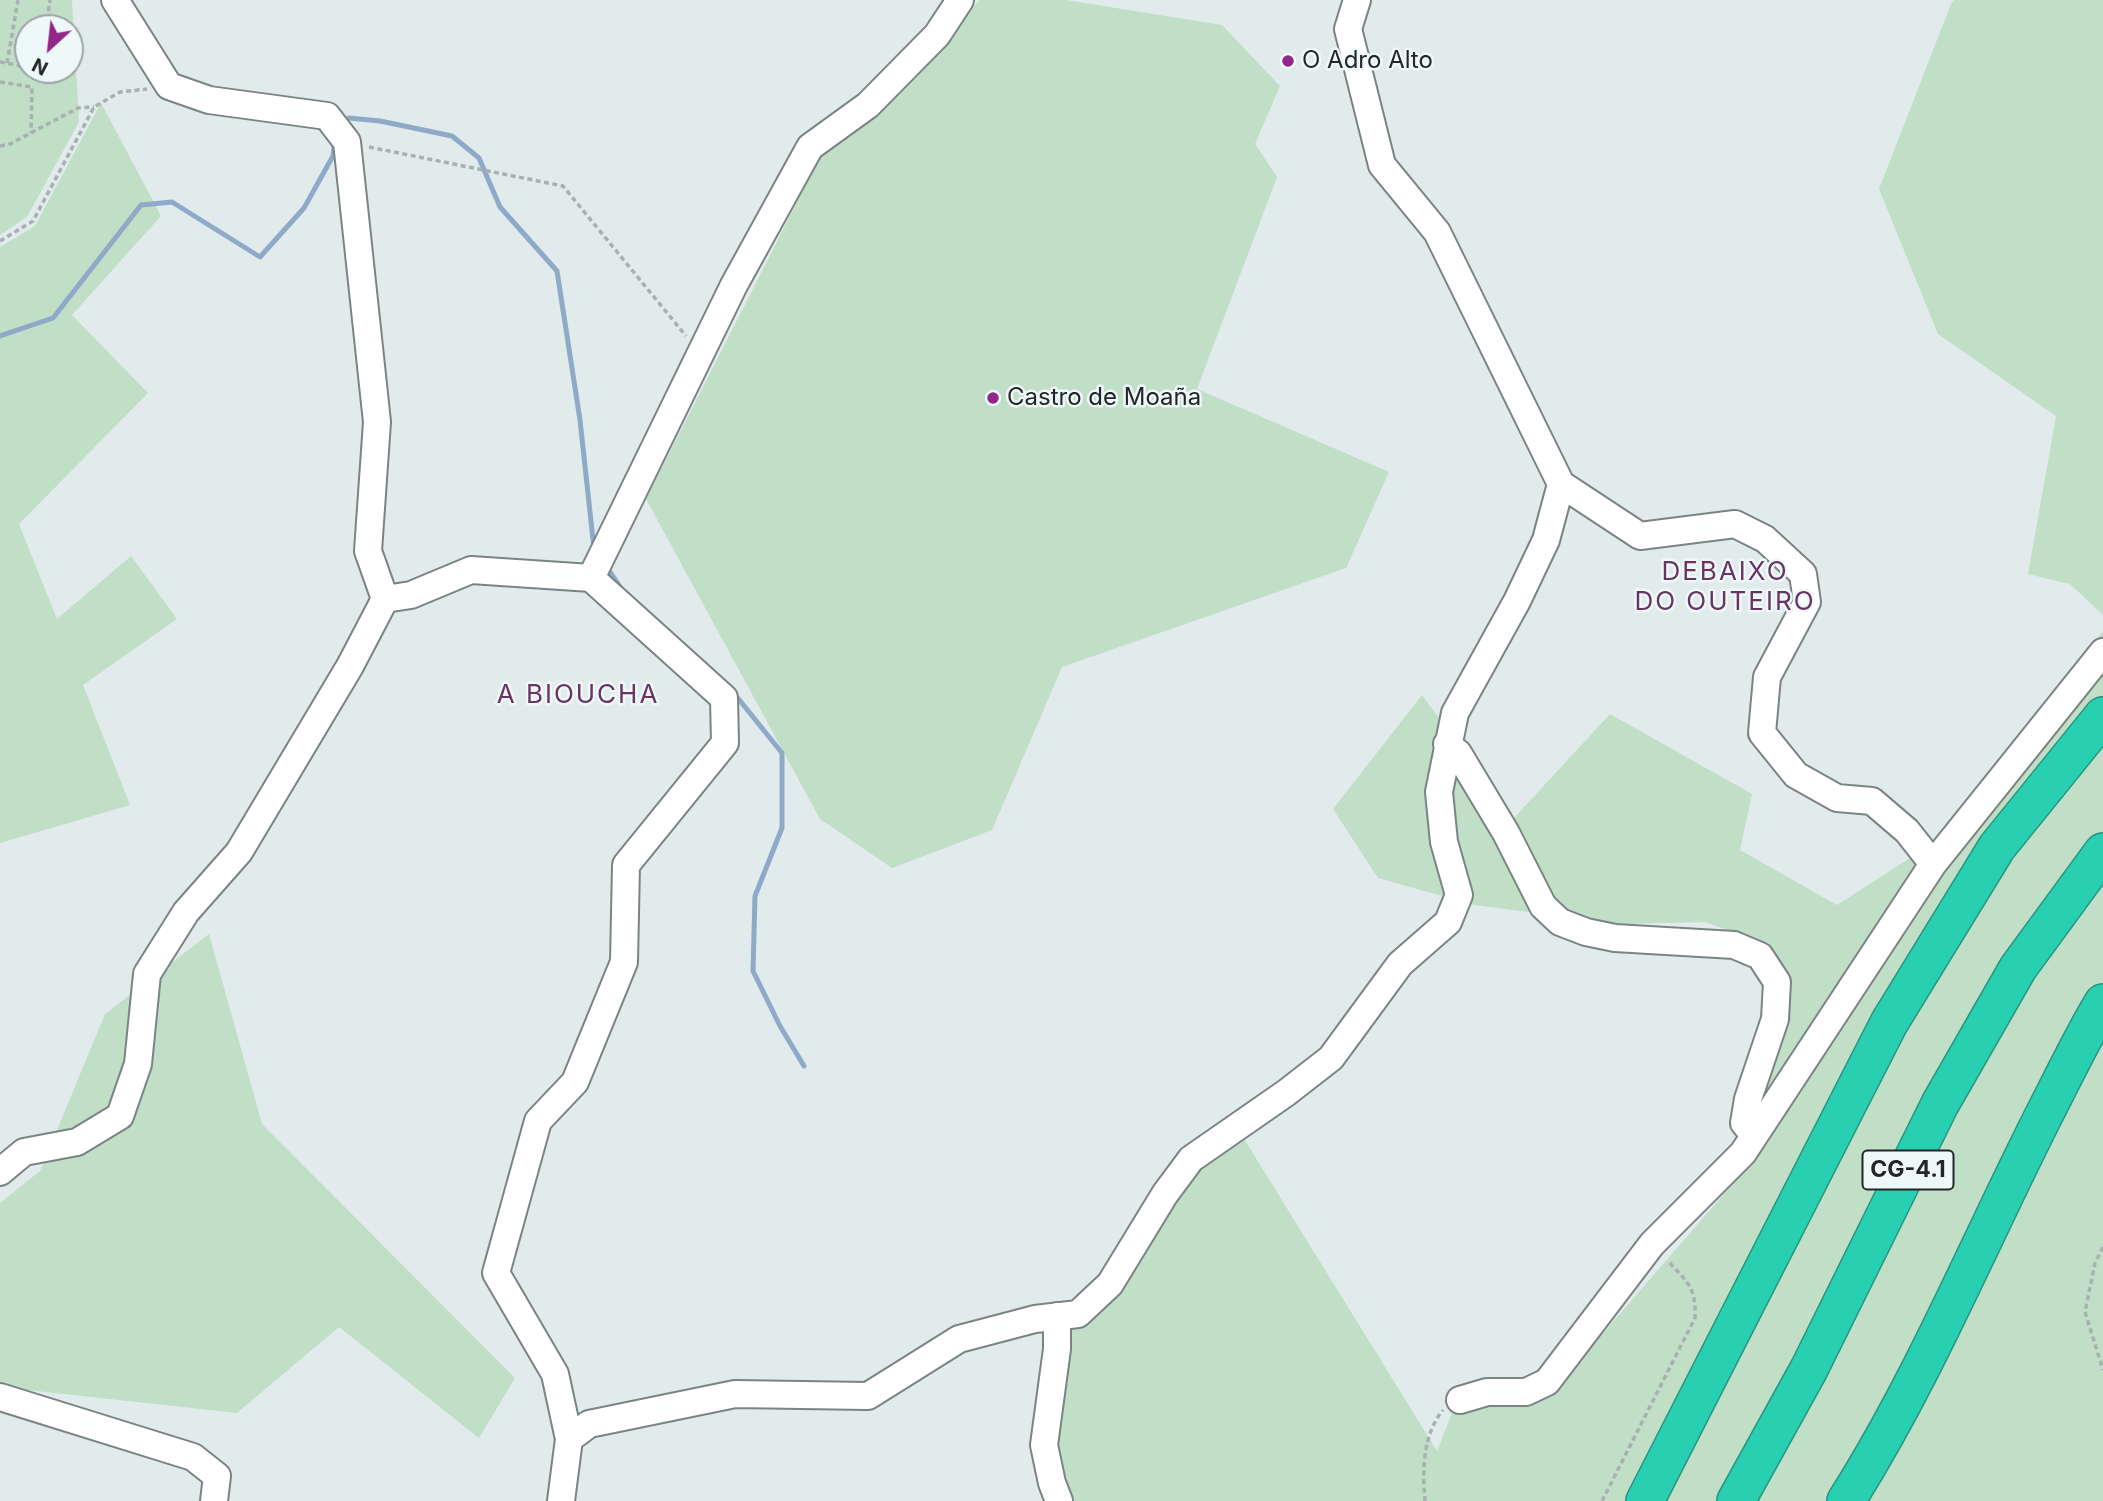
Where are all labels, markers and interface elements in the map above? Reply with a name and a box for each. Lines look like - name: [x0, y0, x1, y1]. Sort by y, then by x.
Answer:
- north arrow: [14, 14, 84, 84]
- place label: O Adro Alto: [1302, 47, 1433, 75]
- text: N: [28, 53, 52, 80]
- marker: O Adro Alto: [1280, 53, 1296, 69]
- place label: Castro de Moaña: [1007, 384, 1201, 412]
- marker: Castro de Moaña: [985, 390, 1001, 406]
- district label: DEBAIXO DO OUTEIRO: [1636, 556, 1814, 618]
- district label: A BIOUCHA: [498, 679, 658, 711]
- road number: CG-4.1: [1862, 1150, 1954, 1190]

